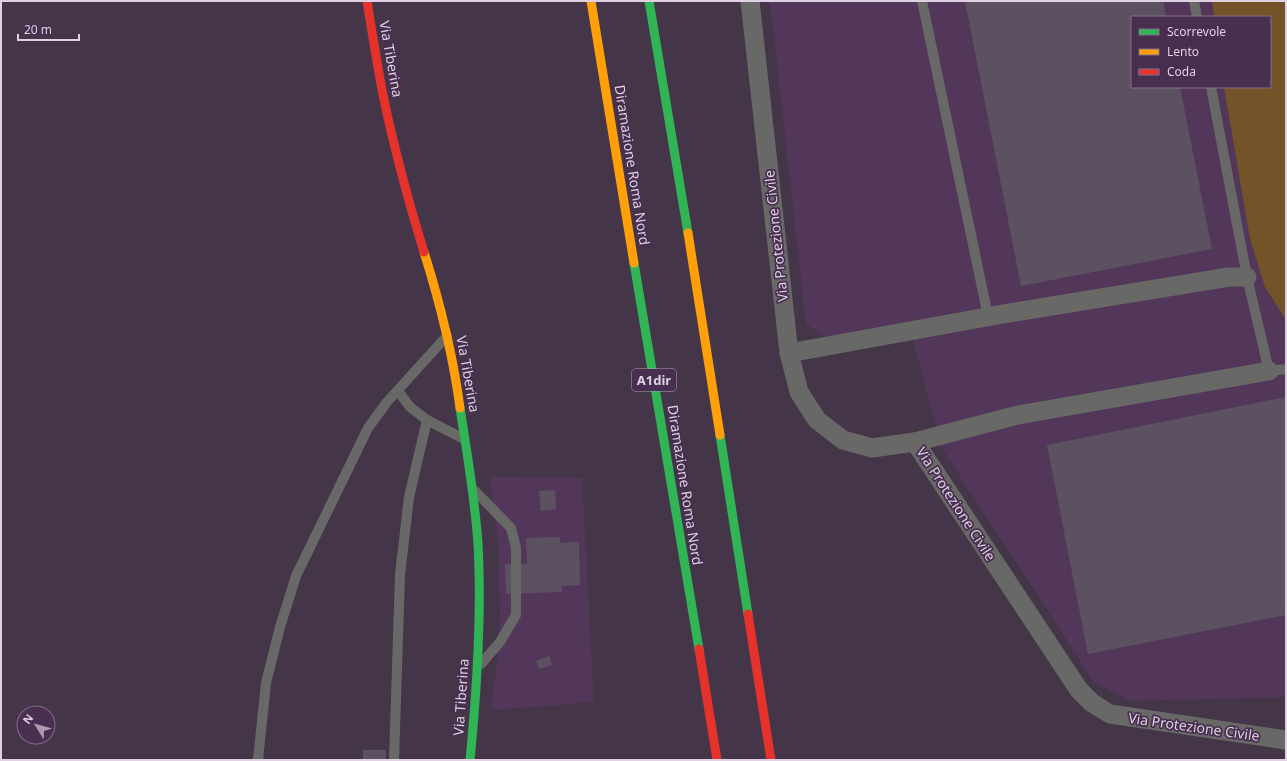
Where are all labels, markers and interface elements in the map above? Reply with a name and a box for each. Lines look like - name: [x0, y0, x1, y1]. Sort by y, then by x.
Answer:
- scale bar: [18, 16, 79, 42]
- legend: [1131, 16, 1271, 88]
- street label: Via Tiberina: [375, 19, 408, 99]
- text: 20 m: [24, 21, 52, 38]
- text: Scorrevole: [1167, 23, 1226, 40]
- text: Lento: [1167, 43, 1199, 60]
- text: Coda: [1167, 63, 1196, 80]
- street label: Diramazione Roma Nord: [610, 83, 655, 246]
- street label: Via Protezione Civile: [759, 169, 792, 303]
- street label: Via Tiberina: [452, 334, 485, 414]
- road number: A1dir: [632, 369, 676, 391]
- street label: Diramazione Roma Nord: [663, 403, 708, 566]
- street label: Via Protezione Civile: [912, 443, 1000, 564]
- street label: Via Tiberina: [448, 658, 473, 736]
- north arrow: [16, 705, 56, 745]
- street label: Via Protezione Civile: [1127, 708, 1261, 745]
- text: N: [19, 711, 36, 727]

